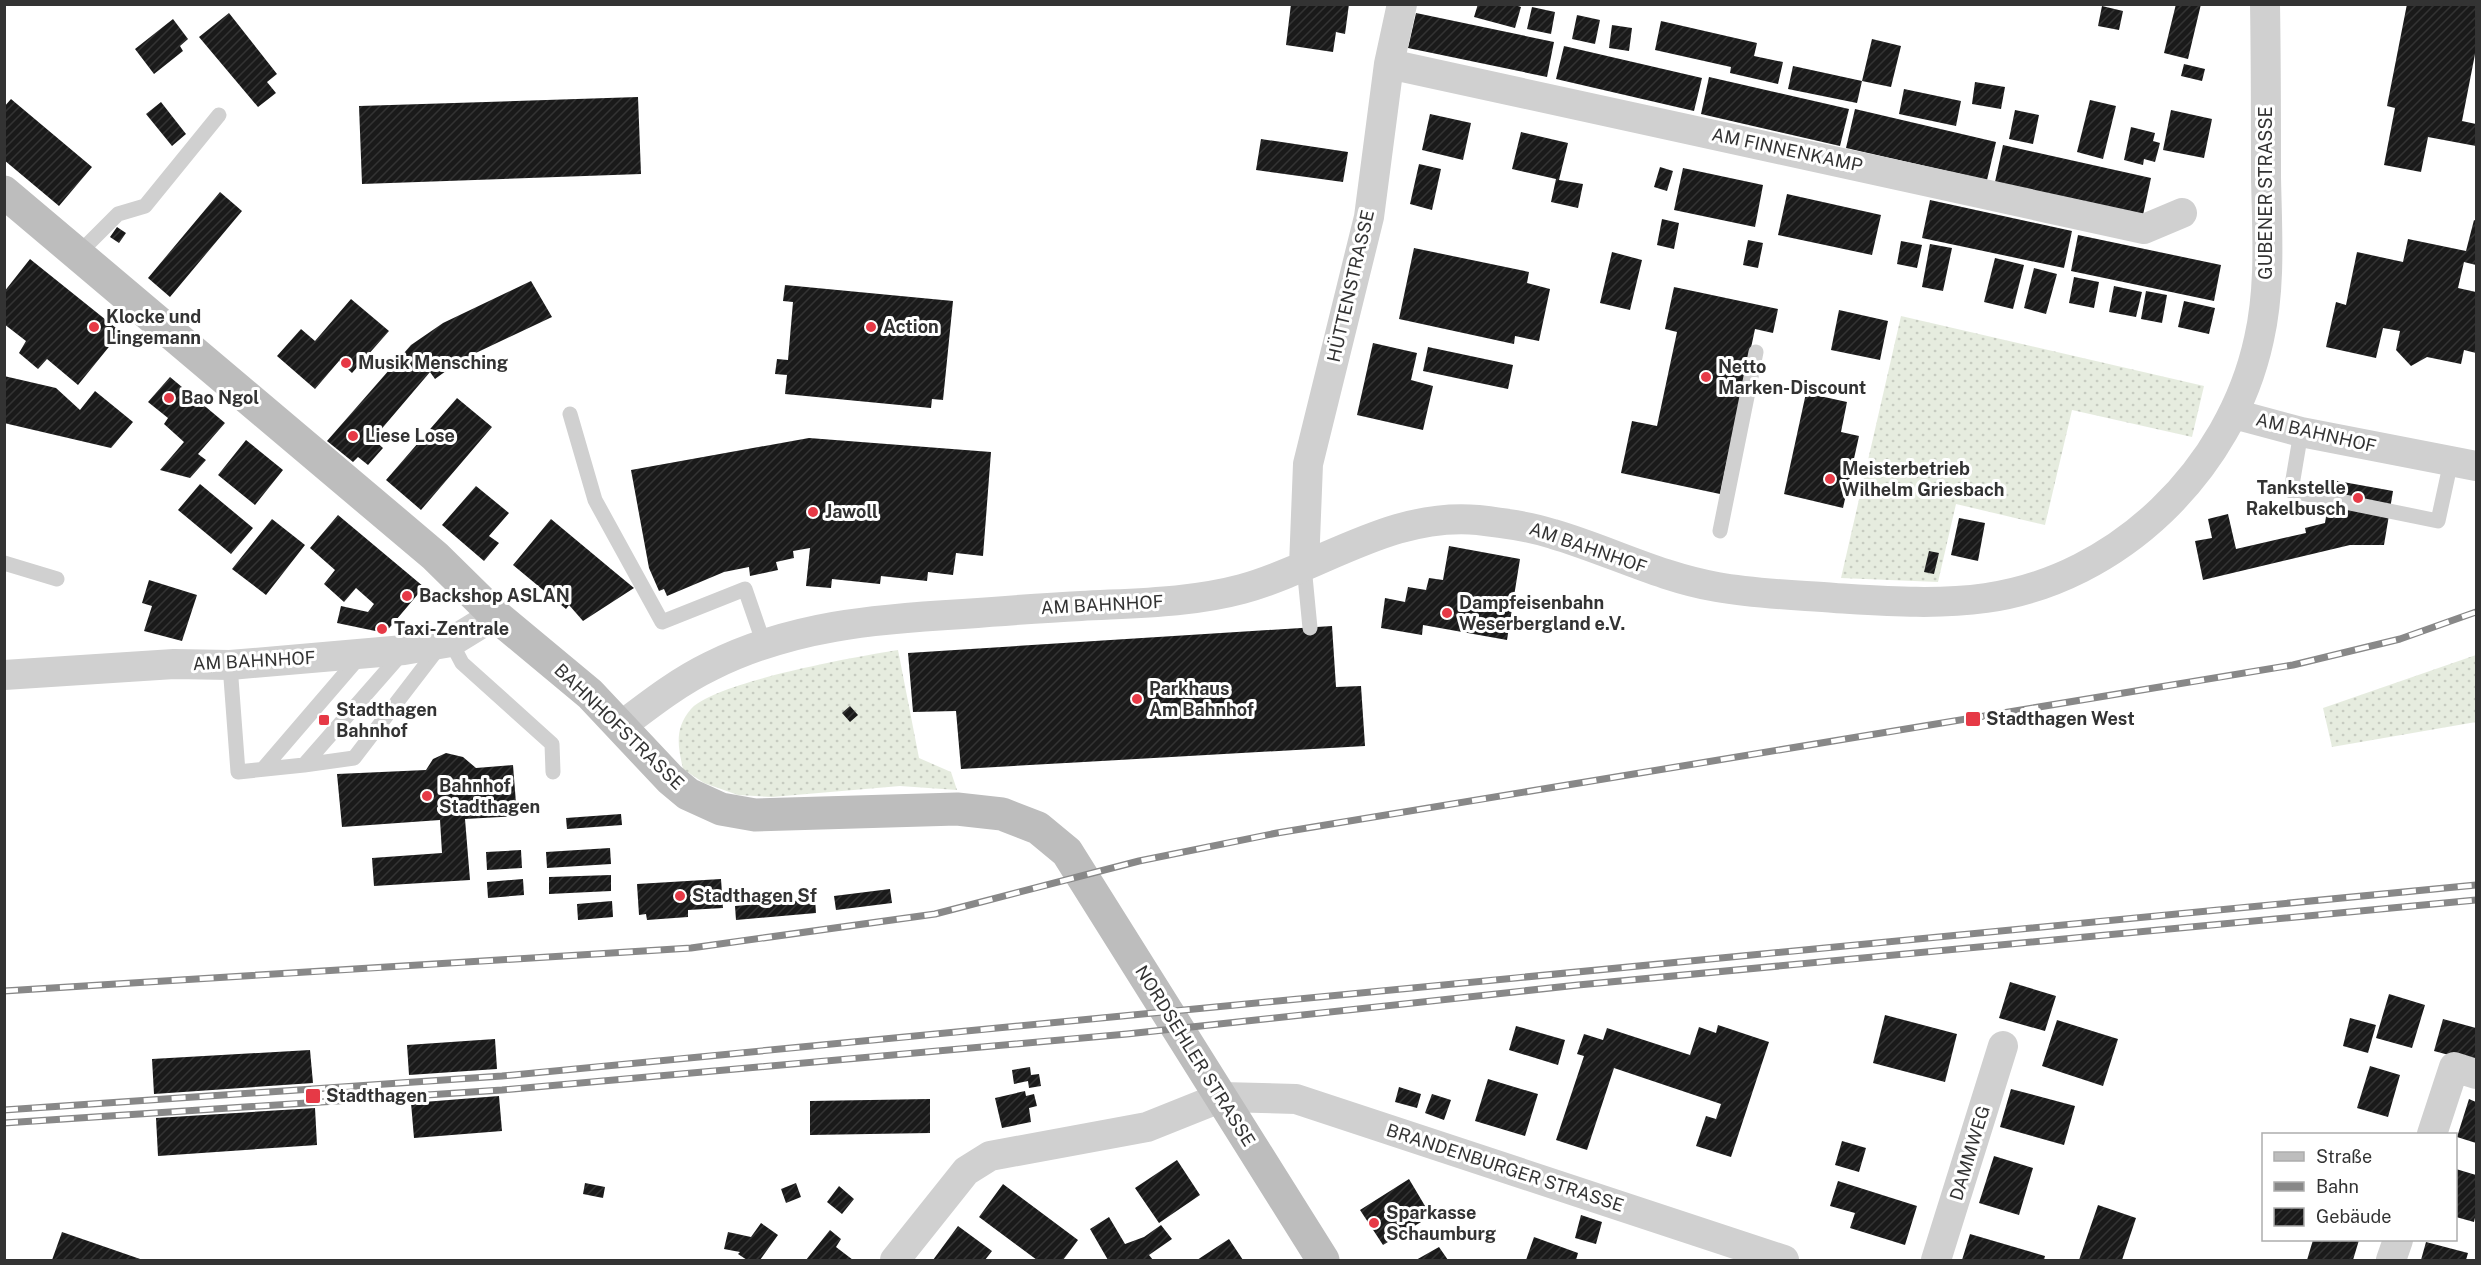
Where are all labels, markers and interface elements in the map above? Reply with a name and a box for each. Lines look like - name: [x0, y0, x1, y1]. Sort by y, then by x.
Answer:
- street label: GUBENER STRASSE: [2255, 106, 2276, 280]
- street label: AM FINNENKAMP: [1710, 123, 1864, 176]
- street label: HÜTTENSTRASSE: [1322, 208, 1378, 364]
- place label: Klocke und Lingemann: [106, 306, 201, 348]
- place label: Action: [883, 316, 939, 337]
- marker: Klocke und Lingemann: [87, 320, 101, 334]
- marker: Action: [864, 320, 878, 334]
- place label: Musik Mensching: [358, 352, 508, 373]
- marker: Musik Mensching: [339, 356, 353, 370]
- place label: Netto Marken-Discount: [1718, 356, 1866, 398]
- marker: Netto Marken-Discount: [1699, 370, 1713, 384]
- place label: Bao Ngol: [181, 387, 259, 408]
- marker: Bao Ngol: [162, 391, 176, 405]
- street label: AM BAHNHOF: [2254, 408, 2378, 457]
- place label: Liese Lose: [365, 425, 455, 446]
- marker: Liese Lose: [346, 429, 360, 443]
- place label: Meisterbetrieb Wilhelm Griesbach: [1842, 458, 2004, 500]
- marker: Meisterbetrieb Wilhelm Griesbach: [1823, 472, 1837, 486]
- place label: Tankstelle Rakelbusch: [2246, 477, 2346, 519]
- marker: Tankstelle Rakelbusch: [2351, 491, 2365, 505]
- place label: Jawoll: [825, 501, 878, 522]
- marker: Jawoll: [806, 505, 820, 519]
- street label: AM BAHNHOF: [1527, 518, 1650, 577]
- place label: Backshop ASLAN: [419, 585, 570, 606]
- marker: Backshop ASLAN: [400, 589, 414, 603]
- street label: AM BAHNHOF: [1040, 591, 1164, 618]
- place label: Dampfeisenbahn Weserbergland e.V.: [1459, 592, 1625, 634]
- marker: Dampfeisenbahn Weserbergland e.V.: [1440, 606, 1454, 620]
- place label: Taxi-Zentrale: [394, 618, 509, 639]
- marker: Taxi-Zentrale: [375, 622, 389, 636]
- street label: AM BAHNHOF: [192, 647, 316, 674]
- street label: BAHNHOFSTRASSE: [550, 659, 689, 794]
- place label: Parkhaus Am Bahnhof: [1149, 678, 1254, 720]
- marker: Parkhaus Am Bahnhof: [1130, 692, 1144, 706]
- place label: Stadthagen Bahnhof: [336, 699, 437, 741]
- place label: Stadthagen West: [1986, 708, 2135, 729]
- marker: Stadthagen West: [1964, 710, 1982, 728]
- marker: Stadthagen Bahnhof: [317, 713, 331, 727]
- place label: Bahnhof Stadthagen: [439, 775, 540, 817]
- marker: Bahnhof Stadthagen: [420, 789, 434, 803]
- place label: Stadthagen Sf: [692, 885, 817, 906]
- marker: Stadthagen Sf: [673, 889, 687, 903]
- street label: NORDSEHLER STRASSE: [1131, 961, 1260, 1150]
- place label: Stadthagen: [326, 1085, 427, 1106]
- marker: Stadthagen: [304, 1087, 322, 1105]
- street label: DAMMWEG: [1945, 1103, 1994, 1203]
- street label: BRANDENBURGER STRASSE: [1384, 1119, 1627, 1216]
- legend: [2262, 1133, 2457, 1241]
- text: Straße: [2316, 1146, 2372, 1167]
- text: Bahn: [2316, 1176, 2359, 1197]
- place label: Sparkasse Schaumburg: [1386, 1202, 1496, 1244]
- text: Gebäude: [2316, 1206, 2391, 1227]
- marker: Sparkasse Schaumburg: [1367, 1216, 1381, 1230]

